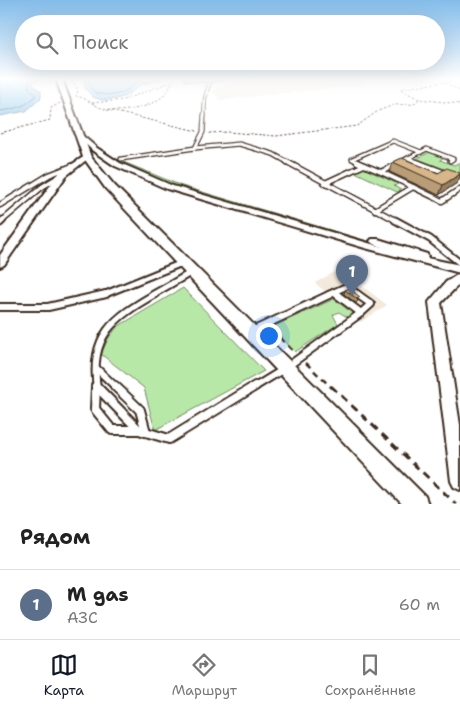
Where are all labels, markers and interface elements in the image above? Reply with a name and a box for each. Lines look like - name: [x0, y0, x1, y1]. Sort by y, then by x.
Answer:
- search box: [15, 15, 445, 70]
- icon: search: [33, 29, 61, 57]
- text: Поиск: [73, 30, 128, 55]
- pin: 1: [336, 255, 368, 296]
- your location: [256, 323, 282, 349]
- text: Рядом: [20, 523, 90, 551]
- text: M gas: [67, 582, 129, 607]
- text: 1: [32, 594, 40, 615]
- text: 60 m: [399, 594, 440, 615]
- text: АЗС: [67, 607, 98, 628]
- tab: Карта: [44, 651, 84, 699]
- tab: Маршрут: [172, 651, 237, 699]
- tab: Сохранённые: [325, 651, 416, 699]

